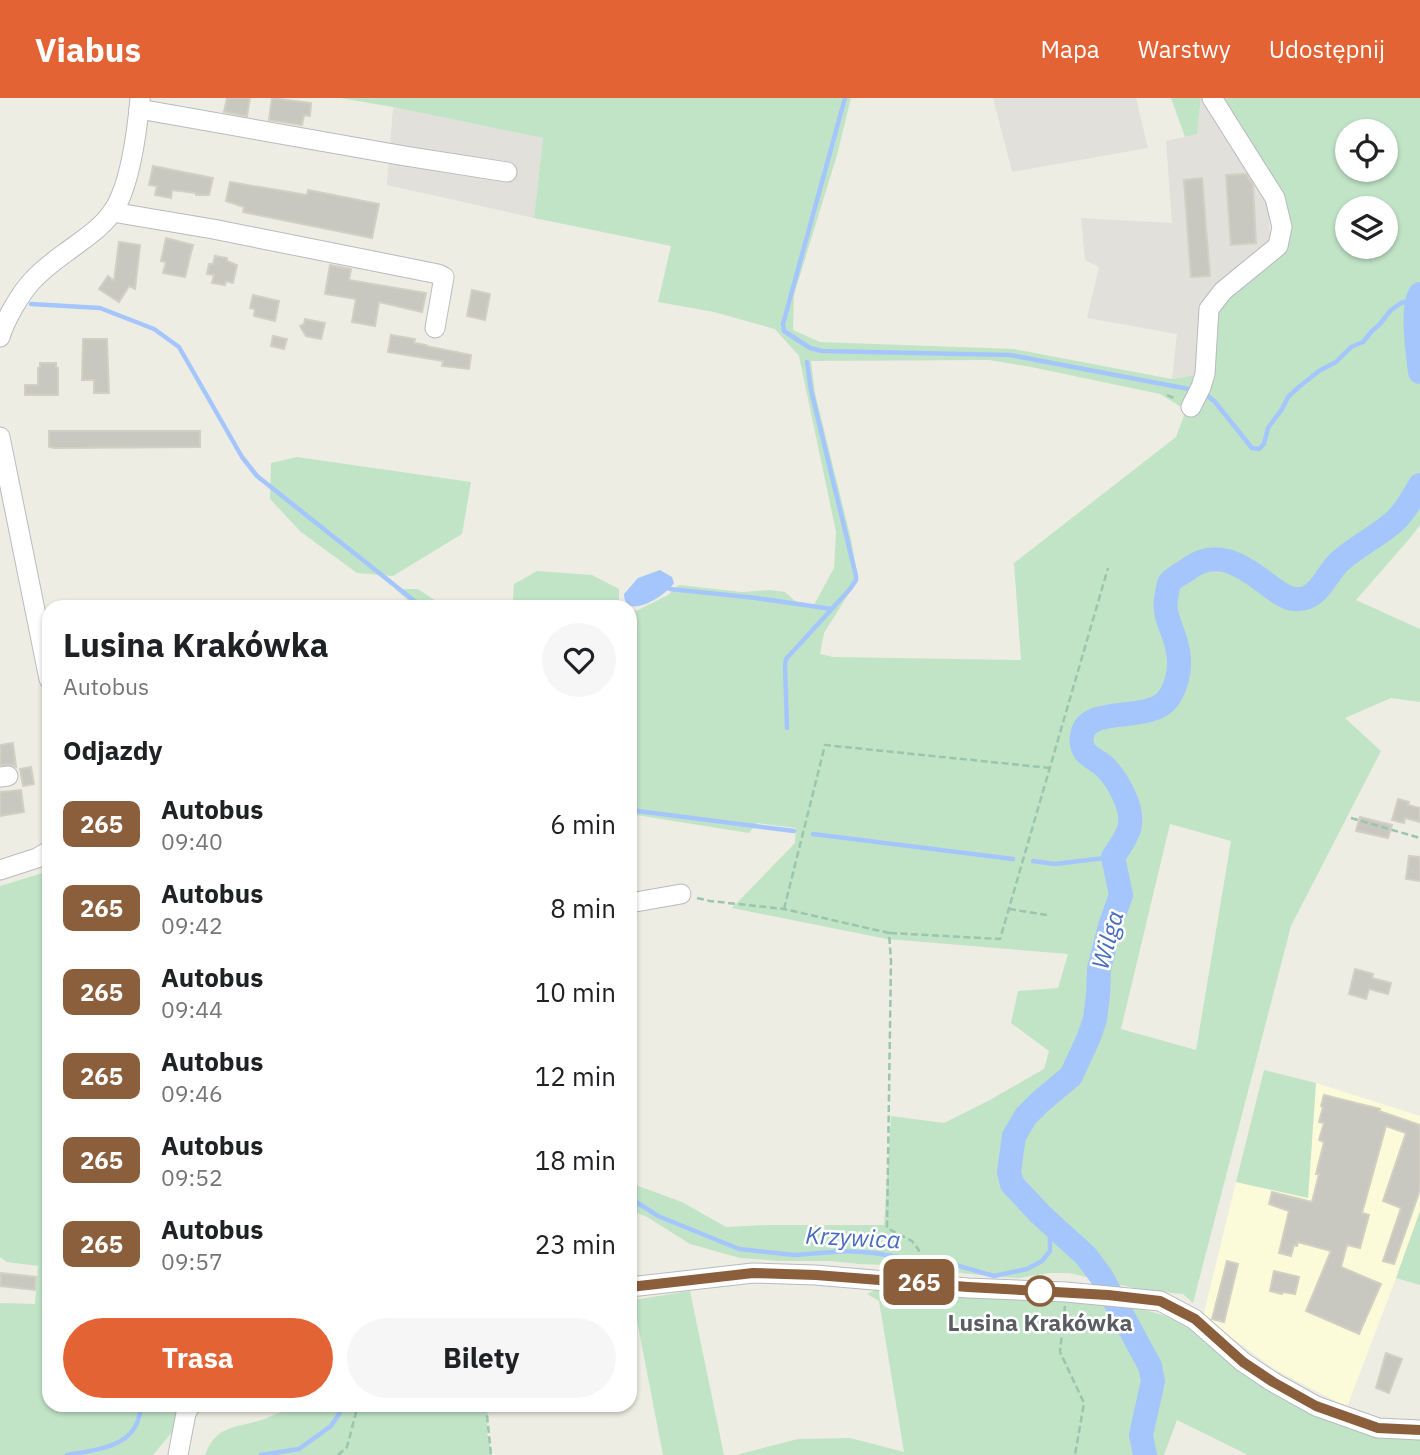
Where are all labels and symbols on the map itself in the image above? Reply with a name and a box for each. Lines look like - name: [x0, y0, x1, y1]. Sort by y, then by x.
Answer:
- water label: Wilga: [1083, 907, 1131, 973]
- water label: Krzywica: [805, 1219, 901, 1255]
- line badge: 265: [879, 1259, 959, 1305]
- marker: Lusina Krakówka: [1025, 1276, 1055, 1306]
- place label: Lusina Krakówka: [947, 1307, 1133, 1337]

